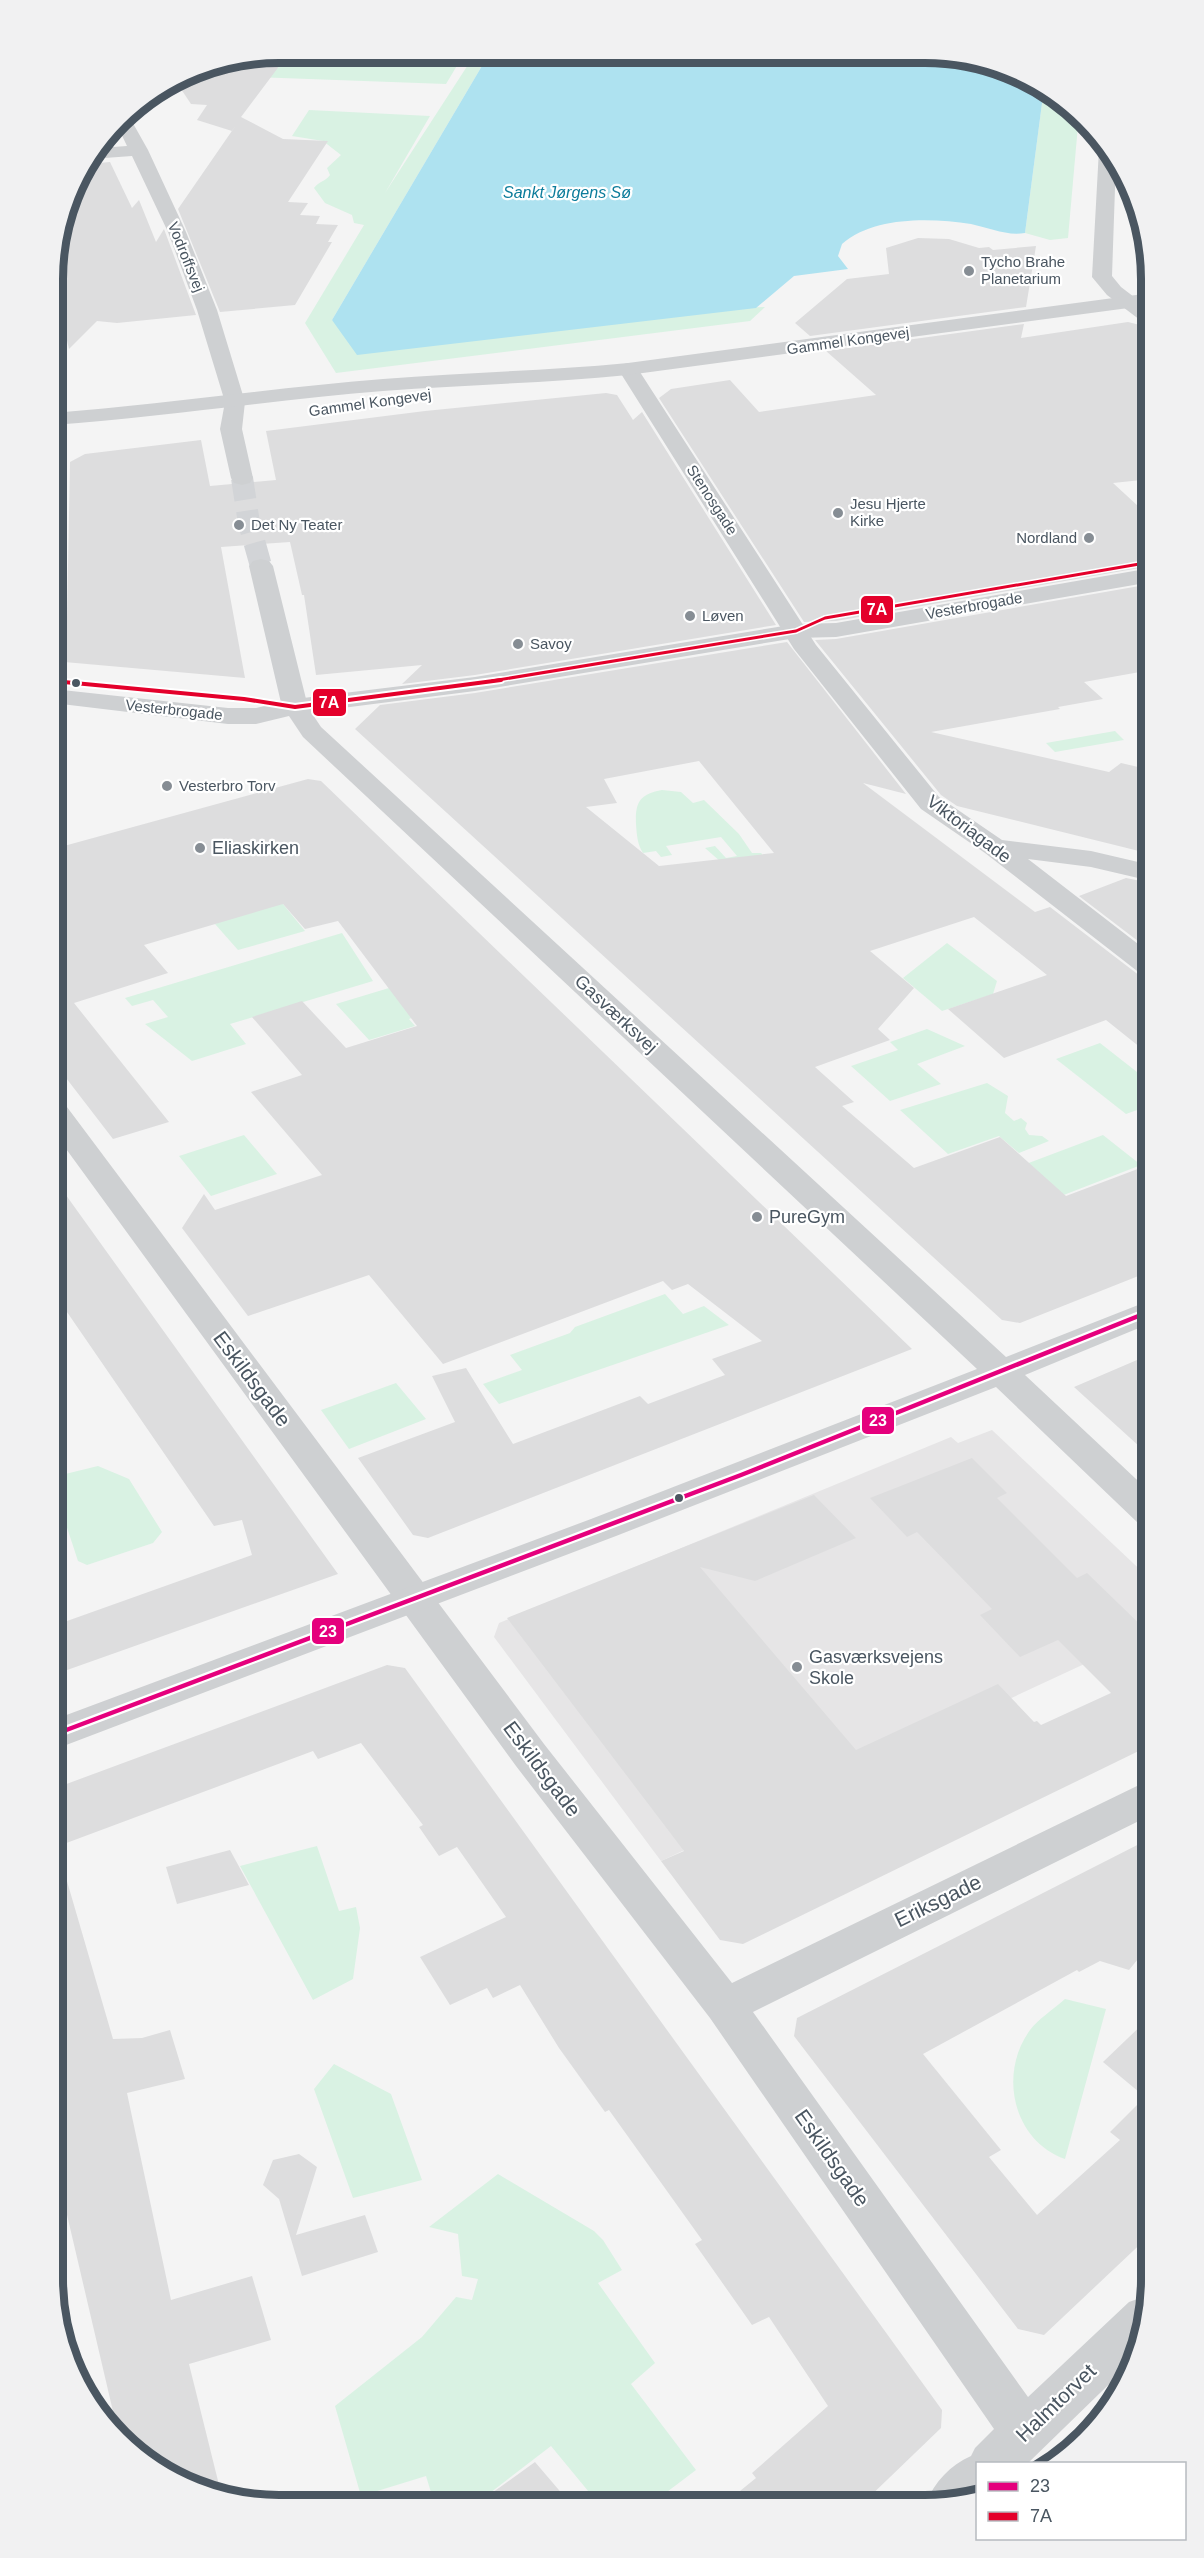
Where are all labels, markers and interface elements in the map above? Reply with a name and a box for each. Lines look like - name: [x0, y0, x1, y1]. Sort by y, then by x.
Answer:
- water label: Sankt Jørgens Sø: [503, 184, 631, 201]
- street label: Vodroffsvej: [165, 219, 208, 294]
- place label: Tycho Brahe Planetarium: [981, 253, 1065, 287]
- marker: Tycho Brahe Planetarium: [962, 264, 976, 278]
- street label: Gammel Kongevej: [786, 324, 910, 358]
- street label: Gammel Kongevej: [308, 386, 432, 420]
- street label: Stenosgade: [683, 462, 741, 538]
- place label: Jesu Hjerte Kirke: [850, 495, 926, 529]
- marker: Jesu Hjerte Kirke: [831, 506, 845, 520]
- place label: Det Ny Teater: [251, 516, 342, 533]
- marker: Det Ny Teater: [232, 518, 246, 532]
- place label: Nordland: [1016, 529, 1077, 546]
- marker: Nordland: [1082, 531, 1096, 545]
- street label: Vesterbrogade: [924, 589, 1023, 622]
- line badge: 7A: [860, 595, 894, 624]
- text: 7A: [867, 601, 888, 618]
- place label: Løven: [702, 607, 744, 624]
- marker: Løven: [683, 609, 697, 623]
- place label: Savoy: [530, 635, 572, 652]
- marker: Savoy: [511, 637, 525, 651]
- unlabelled marker: [70, 677, 82, 689]
- line badge: 7A: [312, 688, 347, 717]
- text: 7A: [319, 694, 340, 711]
- street label: Vesterbrogade: [125, 696, 223, 723]
- place label: Vesterbro Torv: [179, 777, 276, 794]
- marker: Vesterbro Torv: [160, 779, 174, 793]
- street label: Viktoriagade: [923, 791, 1015, 867]
- place label: Eliaskirken: [212, 838, 299, 858]
- marker: Eliaskirken: [193, 841, 207, 855]
- street label: Gasværksvej: [571, 971, 661, 1057]
- place label: PureGym: [769, 1207, 845, 1227]
- marker: PureGym: [750, 1210, 764, 1224]
- street label: Eskildsgade: [209, 1327, 296, 1431]
- line badge: 23: [861, 1406, 895, 1435]
- text: 23: [869, 1412, 887, 1429]
- unlabelled marker: [673, 1492, 685, 1504]
- line badge: 23: [311, 1617, 345, 1645]
- text: 23: [319, 1623, 337, 1640]
- place label: Gasværksvejens Skole: [809, 1647, 943, 1688]
- marker: Gasværksvejens Skole: [790, 1660, 804, 1674]
- street label: Eskildsgade: [499, 1717, 586, 1821]
- street label: Eriksgade: [891, 1870, 985, 1931]
- street label: Eskildsgade: [791, 2105, 874, 2211]
- street label: Halmtorvet: [1011, 2359, 1100, 2446]
- legend: [976, 2462, 1186, 2540]
- text: 23: [1030, 2476, 1050, 2496]
- text: 7A: [1030, 2506, 1052, 2526]

